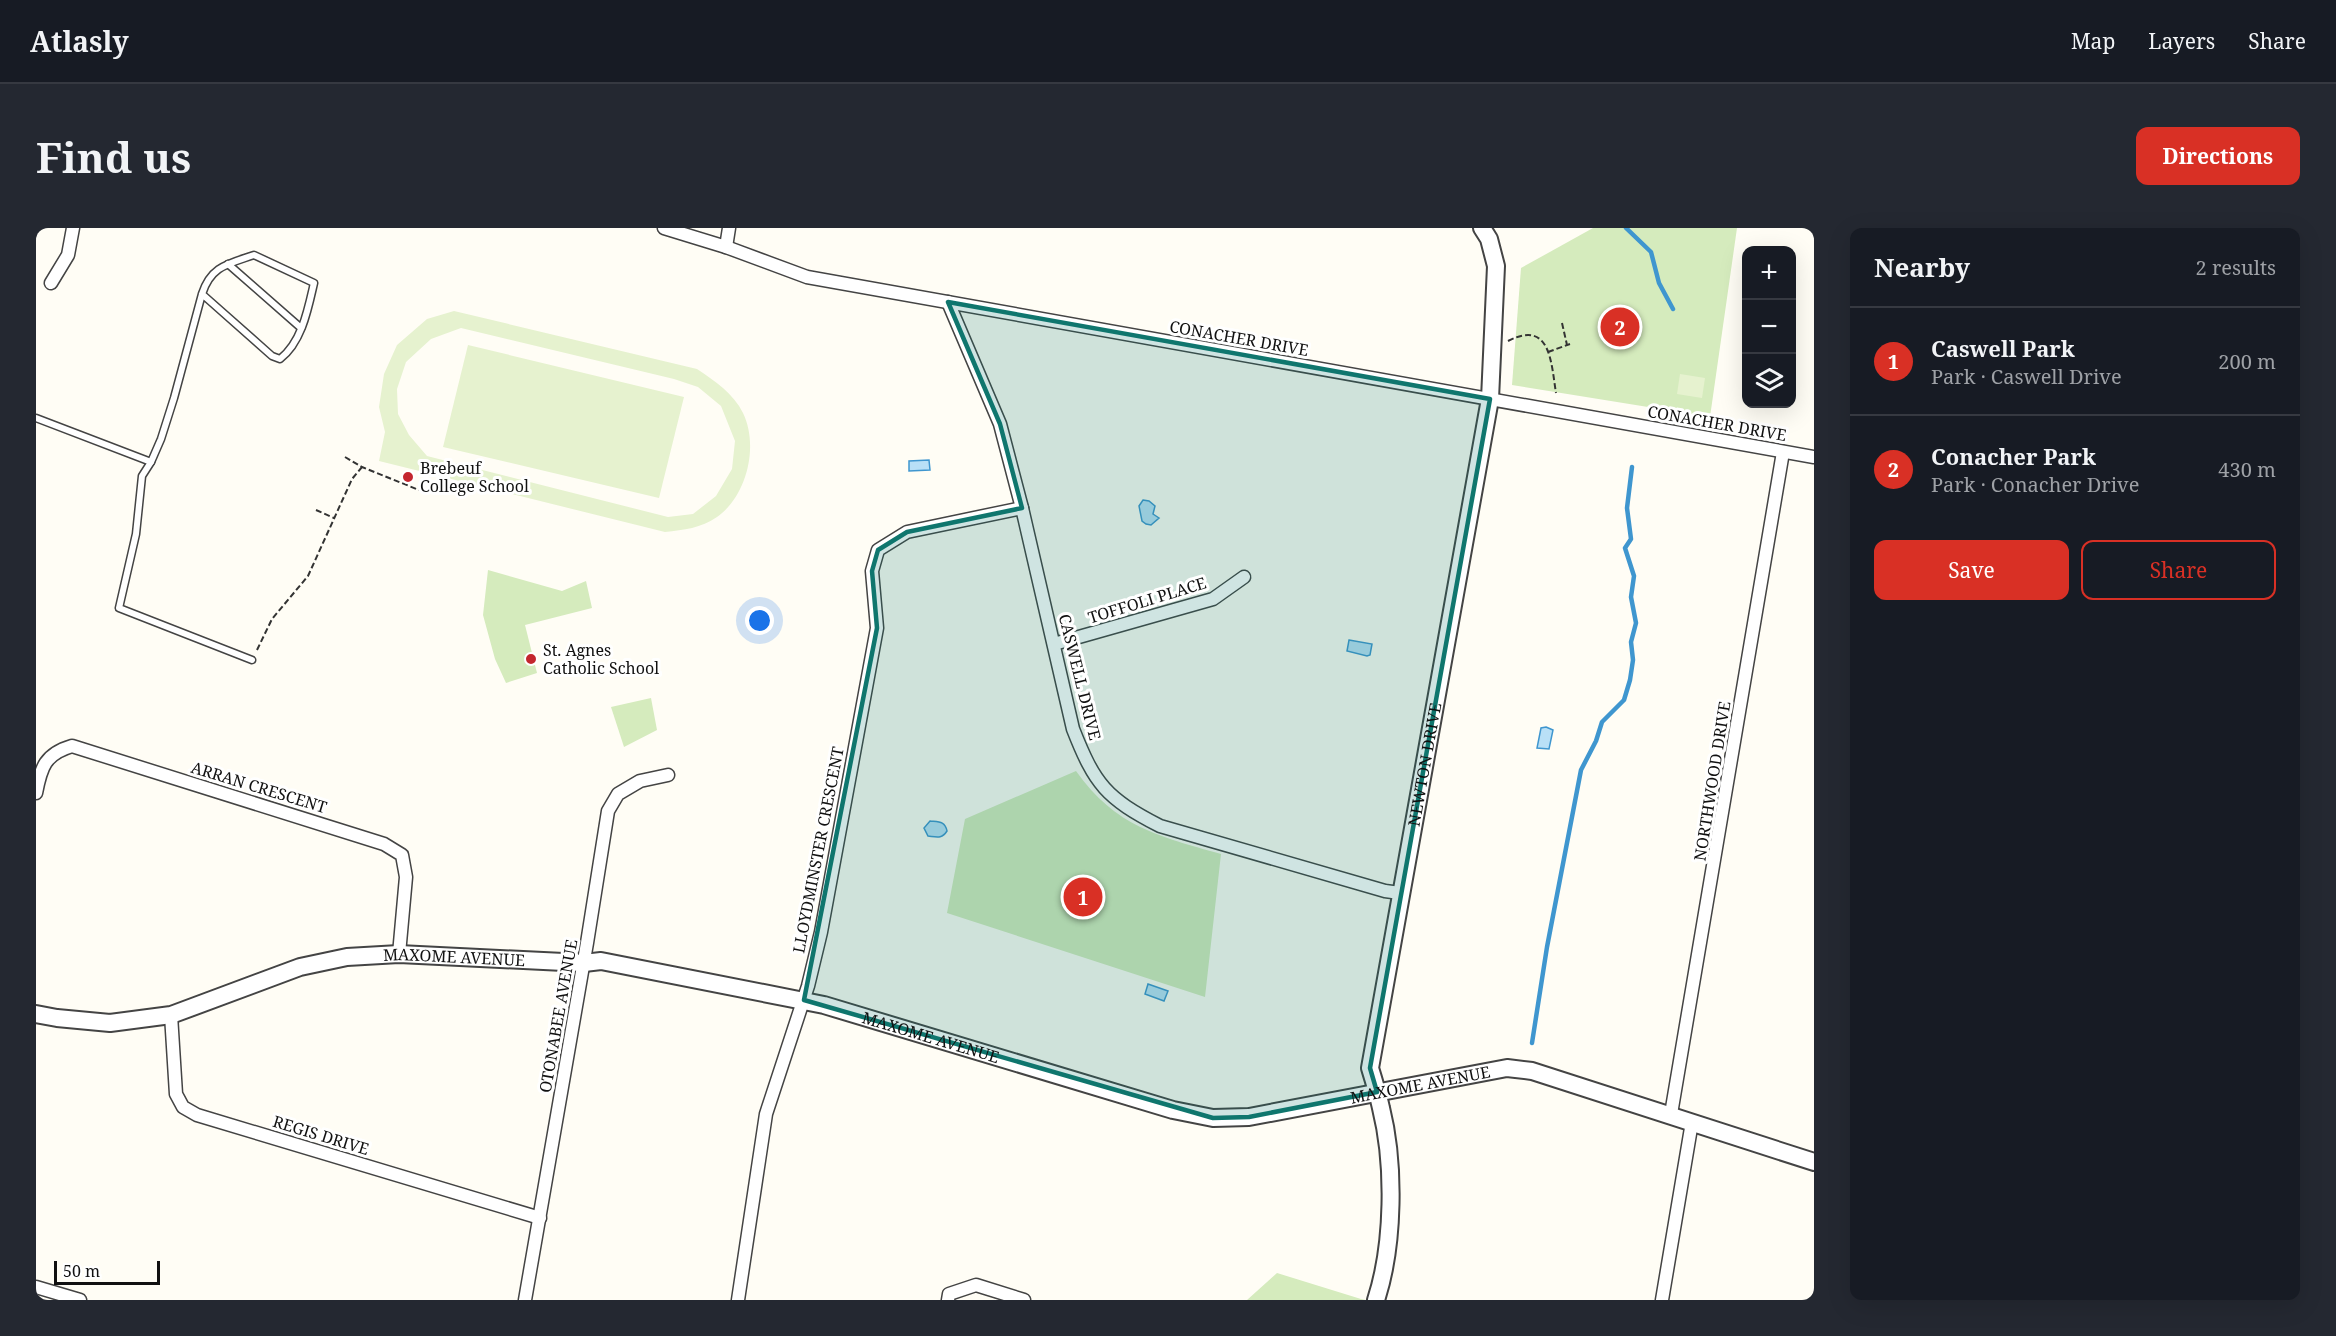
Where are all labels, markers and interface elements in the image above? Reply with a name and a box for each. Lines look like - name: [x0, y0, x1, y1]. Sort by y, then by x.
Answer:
- text: Atlasly: [30, 22, 129, 60]
- text: Map: [2071, 27, 2115, 55]
- text: Layers: [2148, 27, 2215, 55]
- text: Share: [2248, 27, 2306, 55]
- button: Directions: [2136, 127, 2300, 185]
- text: Find us: [36, 128, 191, 185]
- map controls: [1742, 246, 1796, 408]
- button: +: [1742, 246, 1796, 300]
- text: Nearby: [1874, 249, 1970, 285]
- text: 2 results: [2196, 254, 2276, 281]
- button: −: [1742, 300, 1796, 354]
- pin: 2: [1600, 304, 1640, 350]
- street label: CONACHER DRIVE: [1168, 315, 1310, 361]
- text: Caswell Park: [1931, 333, 2075, 363]
- text: 1: [1888, 348, 1899, 375]
- text: 200 m: [2218, 348, 2276, 375]
- button: layers: [1742, 354, 1796, 408]
- text: Park · Caswell Drive: [1931, 363, 2122, 390]
- street label: CONACHER DRIVE: [1646, 400, 1788, 446]
- text: Conacher Park: [1931, 441, 2096, 471]
- text: 2: [1888, 456, 1899, 483]
- text: 430 m: [2218, 456, 2276, 483]
- place label: Brebeuf College School: [420, 457, 529, 497]
- marker: Brebeuf College School: [401, 470, 415, 484]
- text: Park · Conacher Drive: [1931, 471, 2139, 498]
- button: Save: [1874, 540, 2069, 600]
- button: Share: [2081, 540, 2276, 600]
- street label: TOFFOLI PLACE: [1085, 572, 1209, 628]
- your location: [745, 606, 774, 635]
- street label: CASWELL DRIVE: [1054, 612, 1106, 742]
- place label: St. Agnes Catholic School: [543, 639, 659, 679]
- marker: St. Agnes Catholic School: [524, 652, 538, 666]
- street label: NORTHWOOD DRIVE: [1689, 700, 1735, 862]
- street label: NEWTON DRIVE: [1403, 701, 1446, 828]
- street label: LLOYDMINSTER CRESCENT: [787, 745, 849, 955]
- street label: ARRAN CRESCENT: [188, 756, 330, 818]
- pin: 1: [1064, 874, 1102, 920]
- street label: OTONABEE AVENUE: [534, 938, 582, 1094]
- street label: MAXOME AVENUE: [382, 943, 526, 971]
- street label: MAXOME AVENUE: [860, 1006, 1002, 1068]
- street label: MAXOME AVENUE: [1348, 1060, 1492, 1109]
- street label: REGIS DRIVE: [270, 1110, 372, 1160]
- scale bar: [54, 1258, 160, 1286]
- text: 50 m: [63, 1260, 100, 1282]

